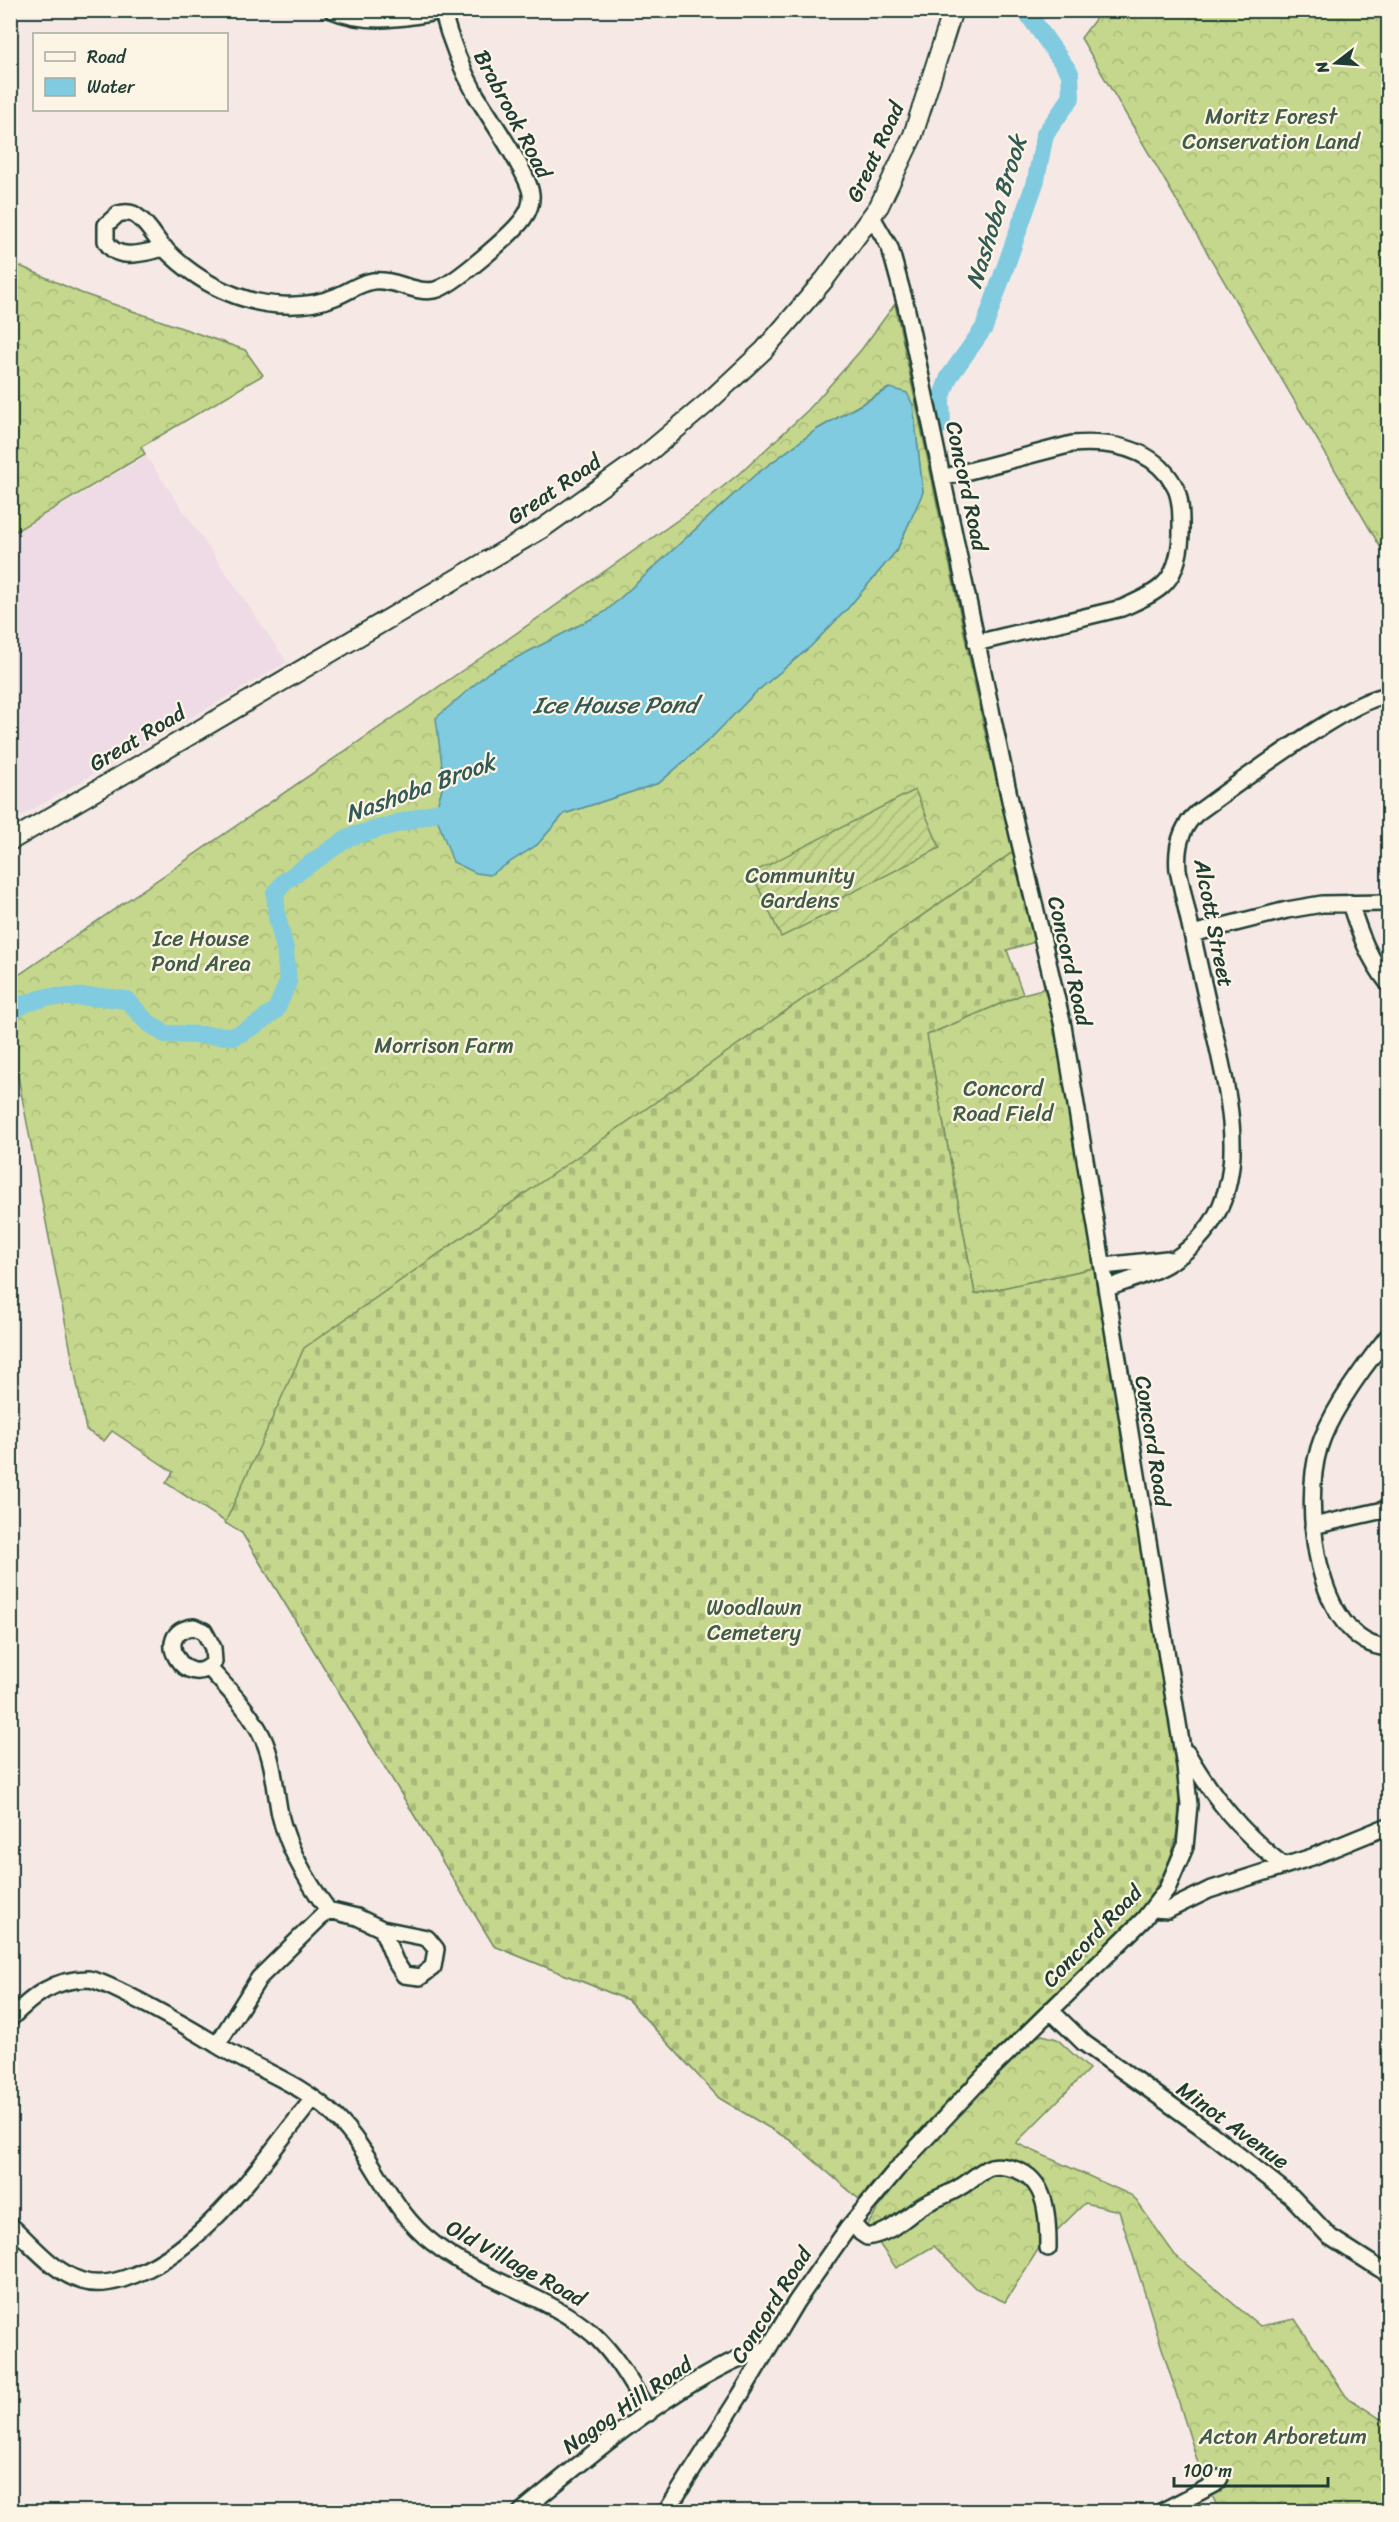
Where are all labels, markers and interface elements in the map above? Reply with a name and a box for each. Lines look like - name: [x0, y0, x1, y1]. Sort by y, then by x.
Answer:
- legend: [33, 33, 228, 111]
- north arrow: [1306, 33, 1366, 93]
- text: Road: [87, 41, 127, 73]
- street label: Brabrook Road: [463, 42, 564, 187]
- text: N: [1306, 57, 1338, 78]
- text: Water: [87, 71, 136, 103]
- street label: Great Road: [835, 94, 916, 209]
- park label: Moritz Forest Conservation Land: [1182, 97, 1361, 161]
- water label: Nashoba Brook: [953, 127, 1040, 294]
- street label: Concord Road: [934, 417, 1000, 556]
- street label: Great Road: [499, 442, 611, 535]
- water label: Ice House Pond: [532, 684, 703, 726]
- street label: Great Road: [81, 693, 194, 782]
- water label: Nashoba Brook: [339, 740, 504, 835]
- street label: Alcott Street: [1182, 854, 1246, 991]
- park label: Community Gardens: [745, 856, 855, 920]
- street label: Concord Road: [1036, 892, 1104, 1031]
- park label: Ice House Pond Area: [151, 919, 251, 983]
- park label: Morrison Farm: [374, 1026, 514, 1065]
- park label: Concord Road Field: [953, 1069, 1054, 1133]
- street label: Concord Road: [1123, 1373, 1183, 1511]
- park label: Woodlawn Cemetery: [706, 1588, 802, 1652]
- street label: Concord Road: [1032, 1874, 1153, 1997]
- street label: Minot Avenue: [1168, 2070, 1298, 2180]
- street label: Old Village Road: [439, 2208, 595, 2318]
- street label: Concord Road: [719, 2237, 823, 2371]
- street label: Nagog Hill Road: [553, 2345, 702, 2465]
- park label: Acton Arboretum: [1198, 2417, 1367, 2456]
- scale bar: [1174, 2450, 1328, 2488]
- text: 100 m: [1183, 2455, 1232, 2487]

